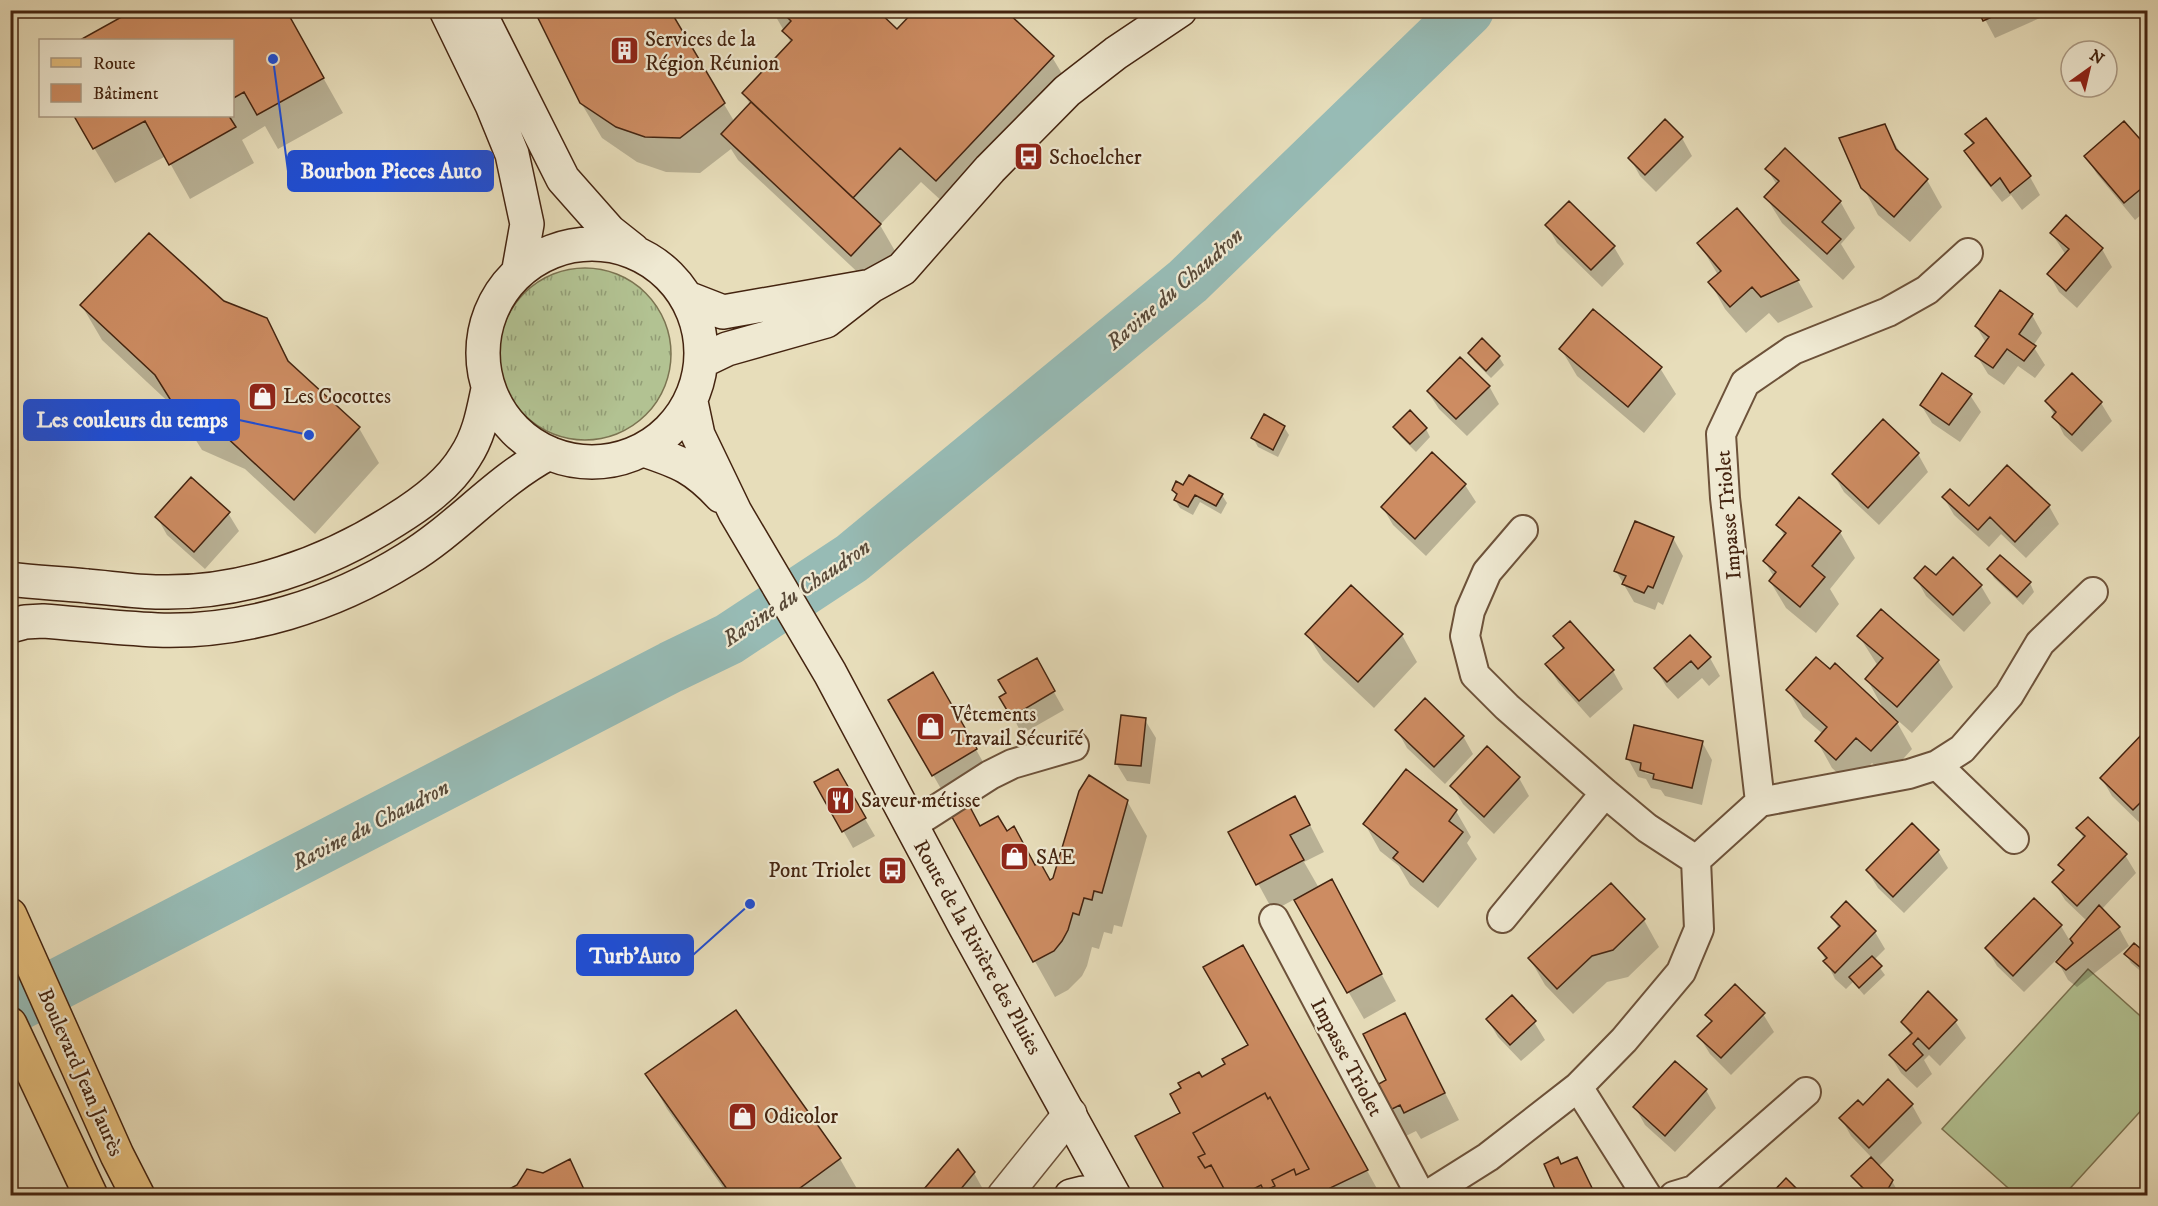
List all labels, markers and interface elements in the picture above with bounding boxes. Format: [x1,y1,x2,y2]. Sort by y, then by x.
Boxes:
place label: Services de la Région Réunion [645,27,779,77]
building icon: Services de la Région Réunion [608,35,640,67]
legend [39,39,234,117]
north arrow [2059,39,2119,99]
text: N [2086,45,2108,69]
text: Route [93,53,136,75]
text: Bâtiment [93,83,159,105]
bus stop icon: Schoelcher [1012,141,1044,173]
place label: Schoelcher [1049,145,1142,171]
callout: Bourbon Pieces Auto [288,151,493,191]
text: Bourbon Pieces Auto [300,158,482,185]
water label: Ravine du Chaudron [1100,222,1249,357]
shop icon: Les Cocottes [246,380,278,412]
place label: Les Cocottes [283,384,391,410]
callout: Les couleurs du temps [24,400,239,440]
text: Les couleurs du temps [36,407,229,434]
street label: Impasse Triolet [1710,449,1748,581]
water label: Ravine du Chaudron [717,534,876,653]
place label: Vêtements Travail Sécurité [950,702,1084,752]
shop icon: Vêtements Travail Sécurité [914,710,946,742]
water label: Ravine du Chaudron [287,774,454,877]
restaurant icon: Saveur métisse [824,784,856,816]
place label: Saveur métisse [861,788,981,814]
street label: Route de la Rivière des Pluies [907,836,1047,1059]
shop icon: SAE [999,841,1031,873]
place label: SAE [1036,845,1075,871]
bus stop icon: Pont Triolet [876,854,908,886]
place label: Pont Triolet [768,858,871,884]
callout: Turb'Auto [577,935,693,975]
text: Turb'Auto [588,943,681,970]
street label: Boulevard Jean Jaurès [31,984,129,1160]
street label: Impasse Triolet [1304,994,1388,1121]
shop icon: Odicolor [727,1100,759,1132]
place label: Odicolor [764,1104,838,1130]

